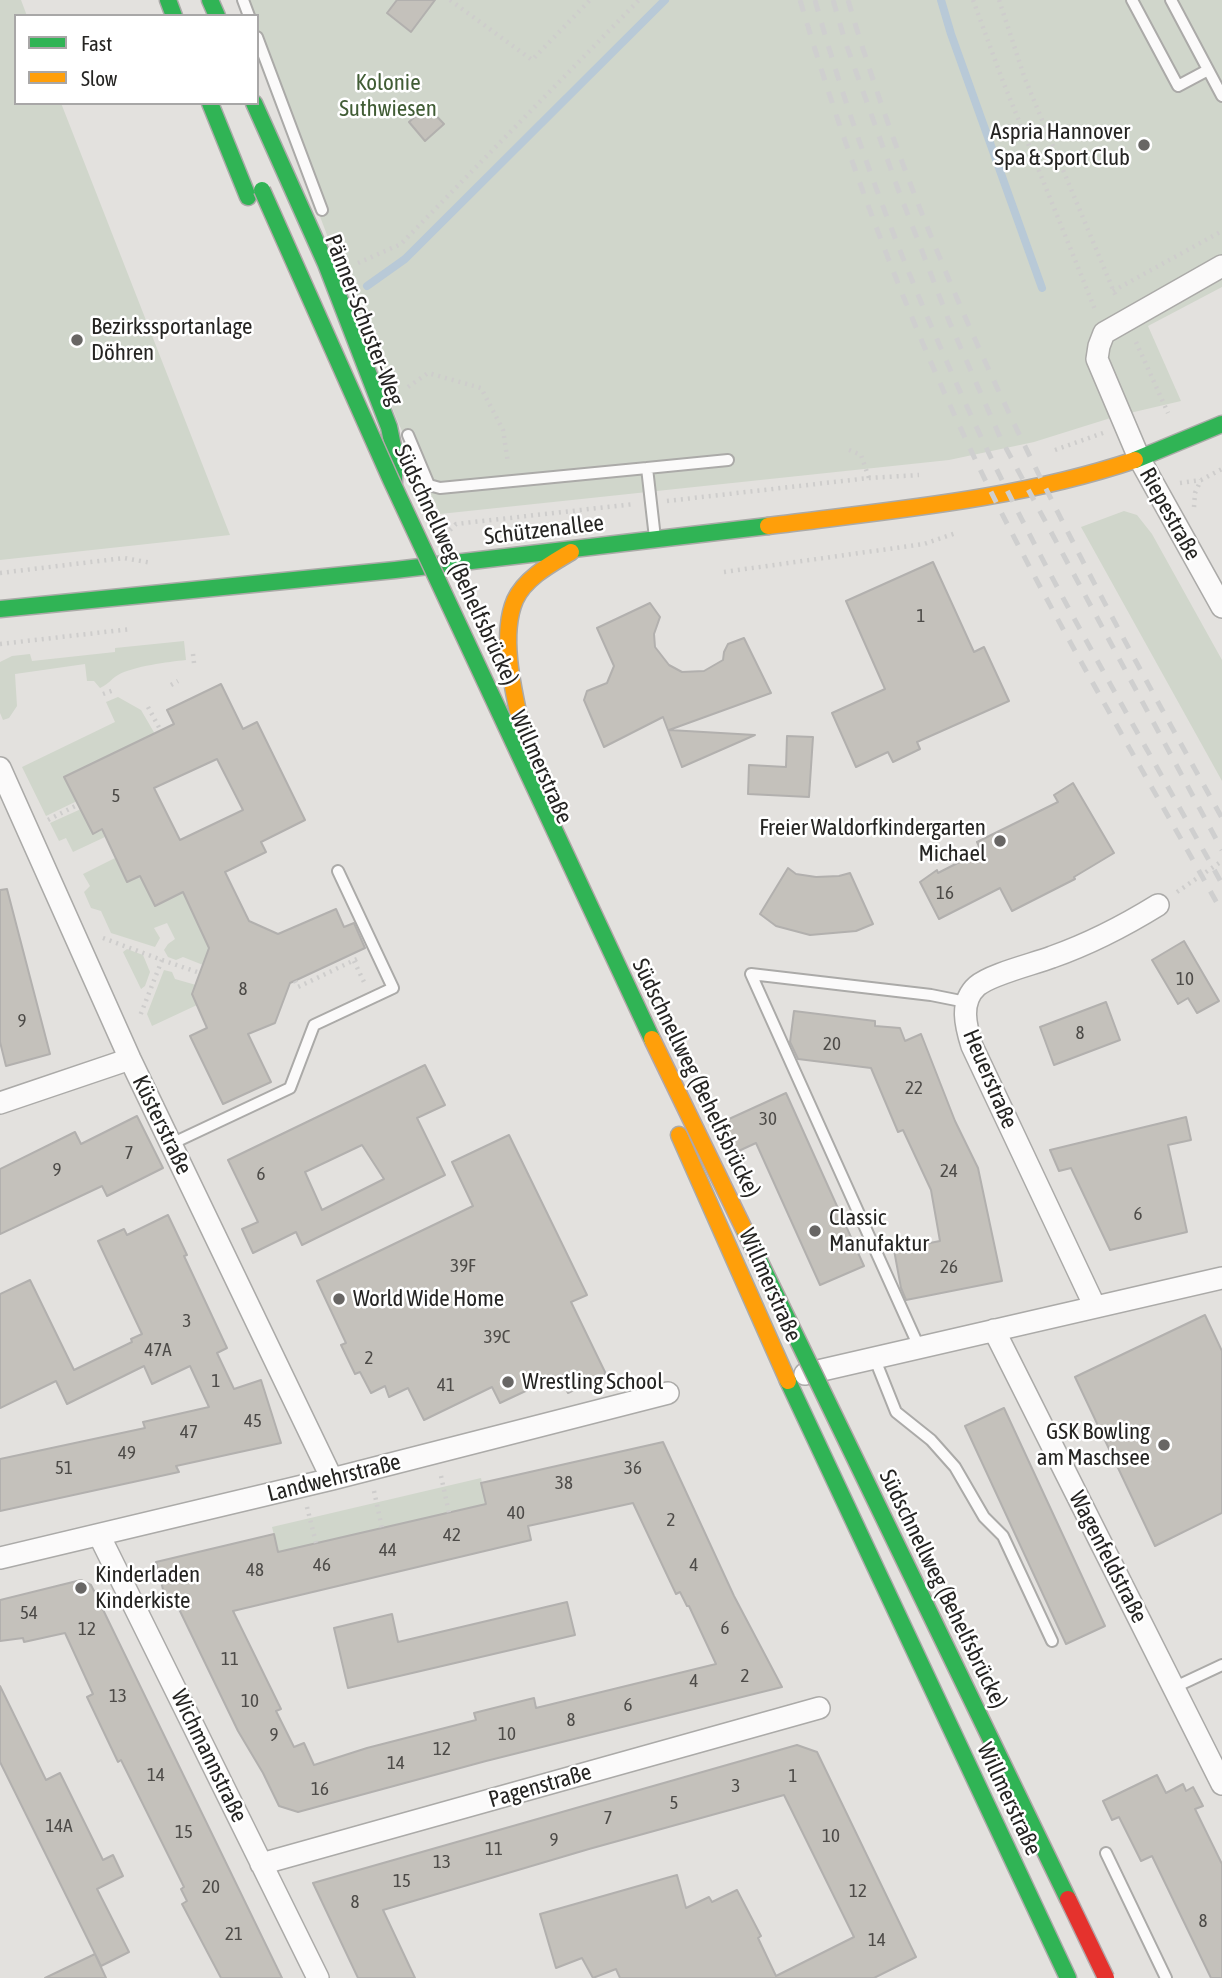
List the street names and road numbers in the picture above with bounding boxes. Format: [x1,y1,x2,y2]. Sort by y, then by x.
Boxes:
street label: Pänner-Schuster-Weg [319,231,409,409]
street label: Südschnellweg (Behelfsbrücke) [388,440,524,690]
street label: Riepestraße [1133,463,1207,565]
street label: Schützenallee [483,509,605,551]
street label: Willmerstraße [504,706,578,828]
street label: Südschnellweg (Behelfsbrücke) [626,954,766,1202]
street label: Heuerstraße [957,1025,1023,1133]
street label: Küsterstraße [126,1071,198,1179]
street label: Willmerstraße [733,1224,807,1346]
street label: Landwehrstraße [264,1448,404,1508]
street label: Südschnellweg (Behelfsbrücke) [873,1465,1013,1713]
street label: Wagenfeldstraße [1063,1486,1153,1628]
street label: Wichmannstraße [165,1685,253,1827]
street label: Willmerstraße [971,1738,1047,1860]
street label: Pagenstraße [485,1758,595,1814]

